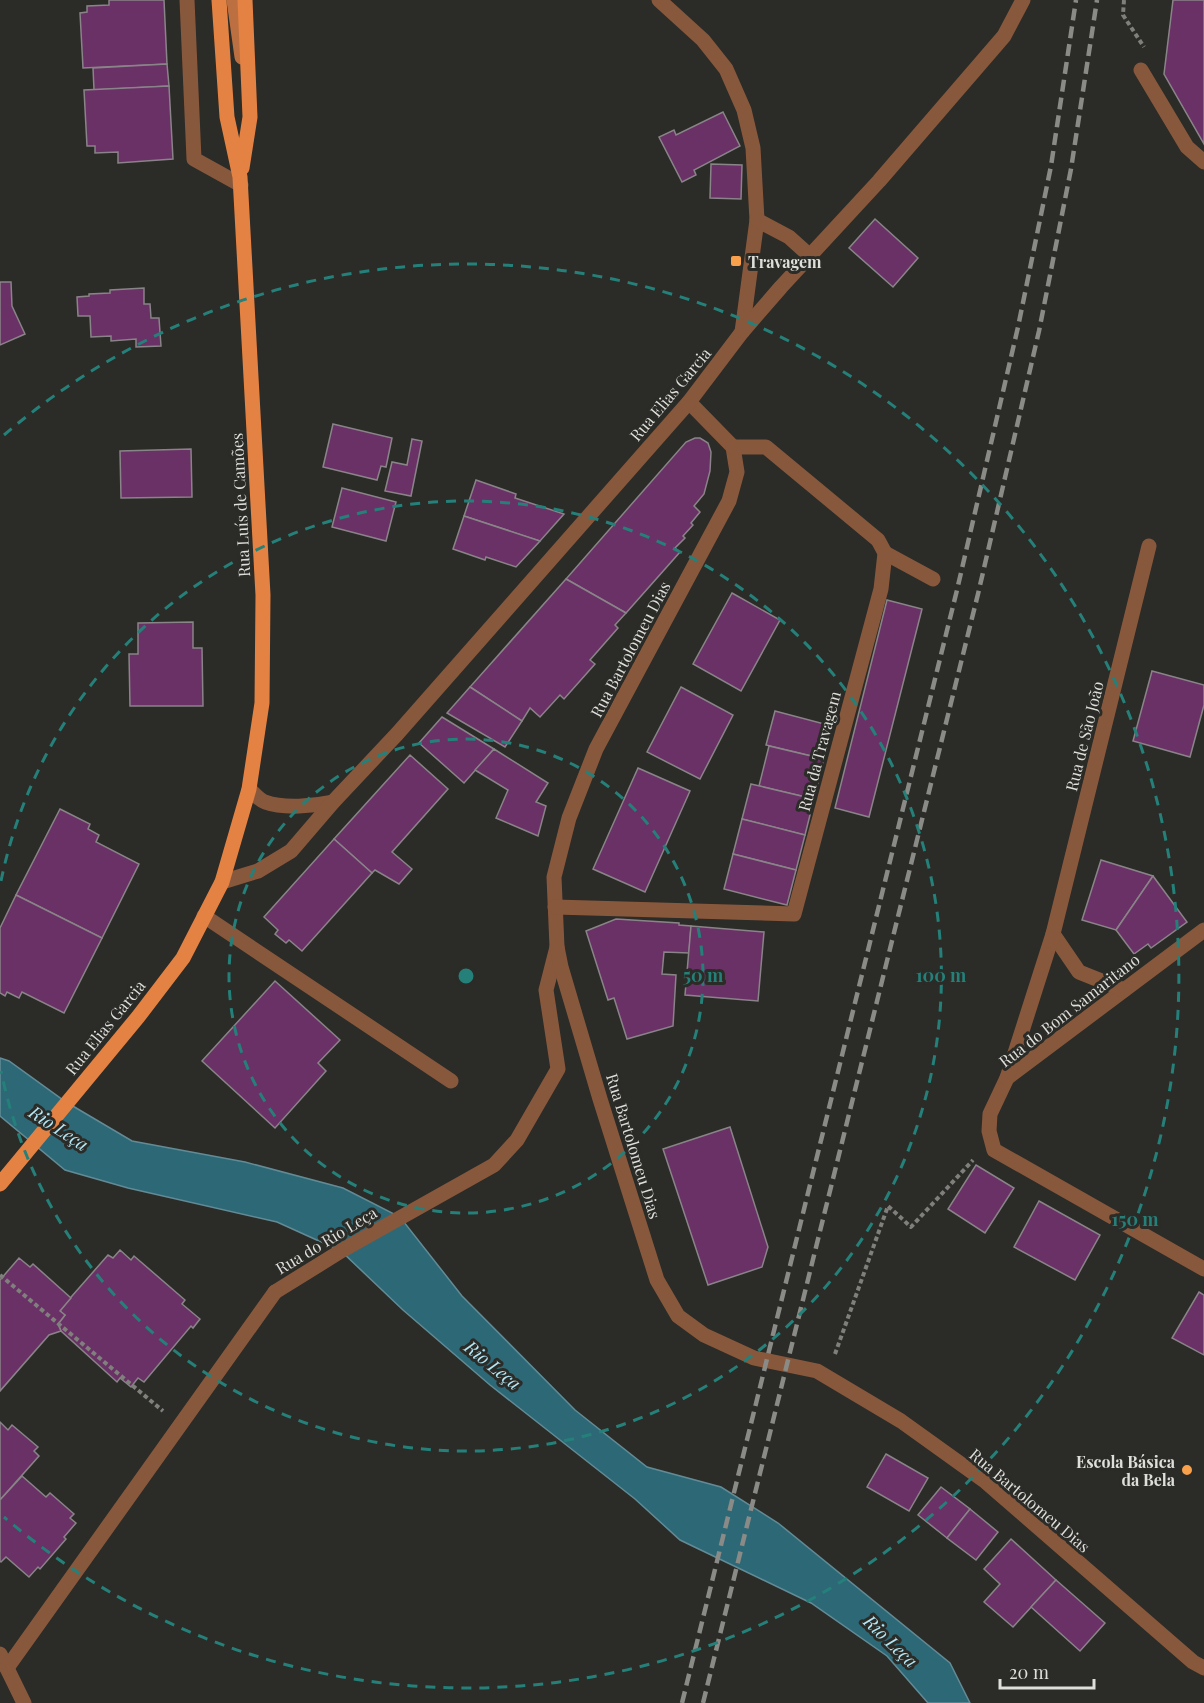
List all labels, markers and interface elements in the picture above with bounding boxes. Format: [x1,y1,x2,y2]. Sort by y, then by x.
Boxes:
place label: Travagem [748,251,822,272]
marker: Travagem [729,254,743,268]
street label: Rua Elias Garcia [625,343,715,445]
street label: Rua Luís de Camões [226,432,254,578]
street label: Rua Bartolomeu Dias [585,577,675,721]
street label: Rua de São João [1060,679,1108,793]
street label: Rua da Travagem [793,689,845,813]
street label: Rua do Bom Samaritano [994,948,1144,1072]
text: 50 m [683,963,724,987]
text: 100 m [916,963,967,987]
centre of rings [456,966,476,986]
street label: Rua Elias Garcia [60,975,150,1079]
street label: Rua Bartolomeu Dias [602,1071,666,1221]
water label: Rio Leça [24,1099,93,1156]
street label: Rua do Rio Leça [272,1201,381,1278]
text: 150 m [1111,1207,1159,1231]
water label: Rio Leça [459,1334,526,1395]
street label: Rua Bartolomeu Dias [965,1443,1095,1557]
place label: Escola Básica da Bela [1076,1451,1176,1490]
marker: Escola Básica da Bela [1180,1463,1194,1477]
water label: Rio Leça [858,1609,923,1673]
scale bar [1000,1652,1094,1690]
text: 20 m [1009,1660,1049,1684]

